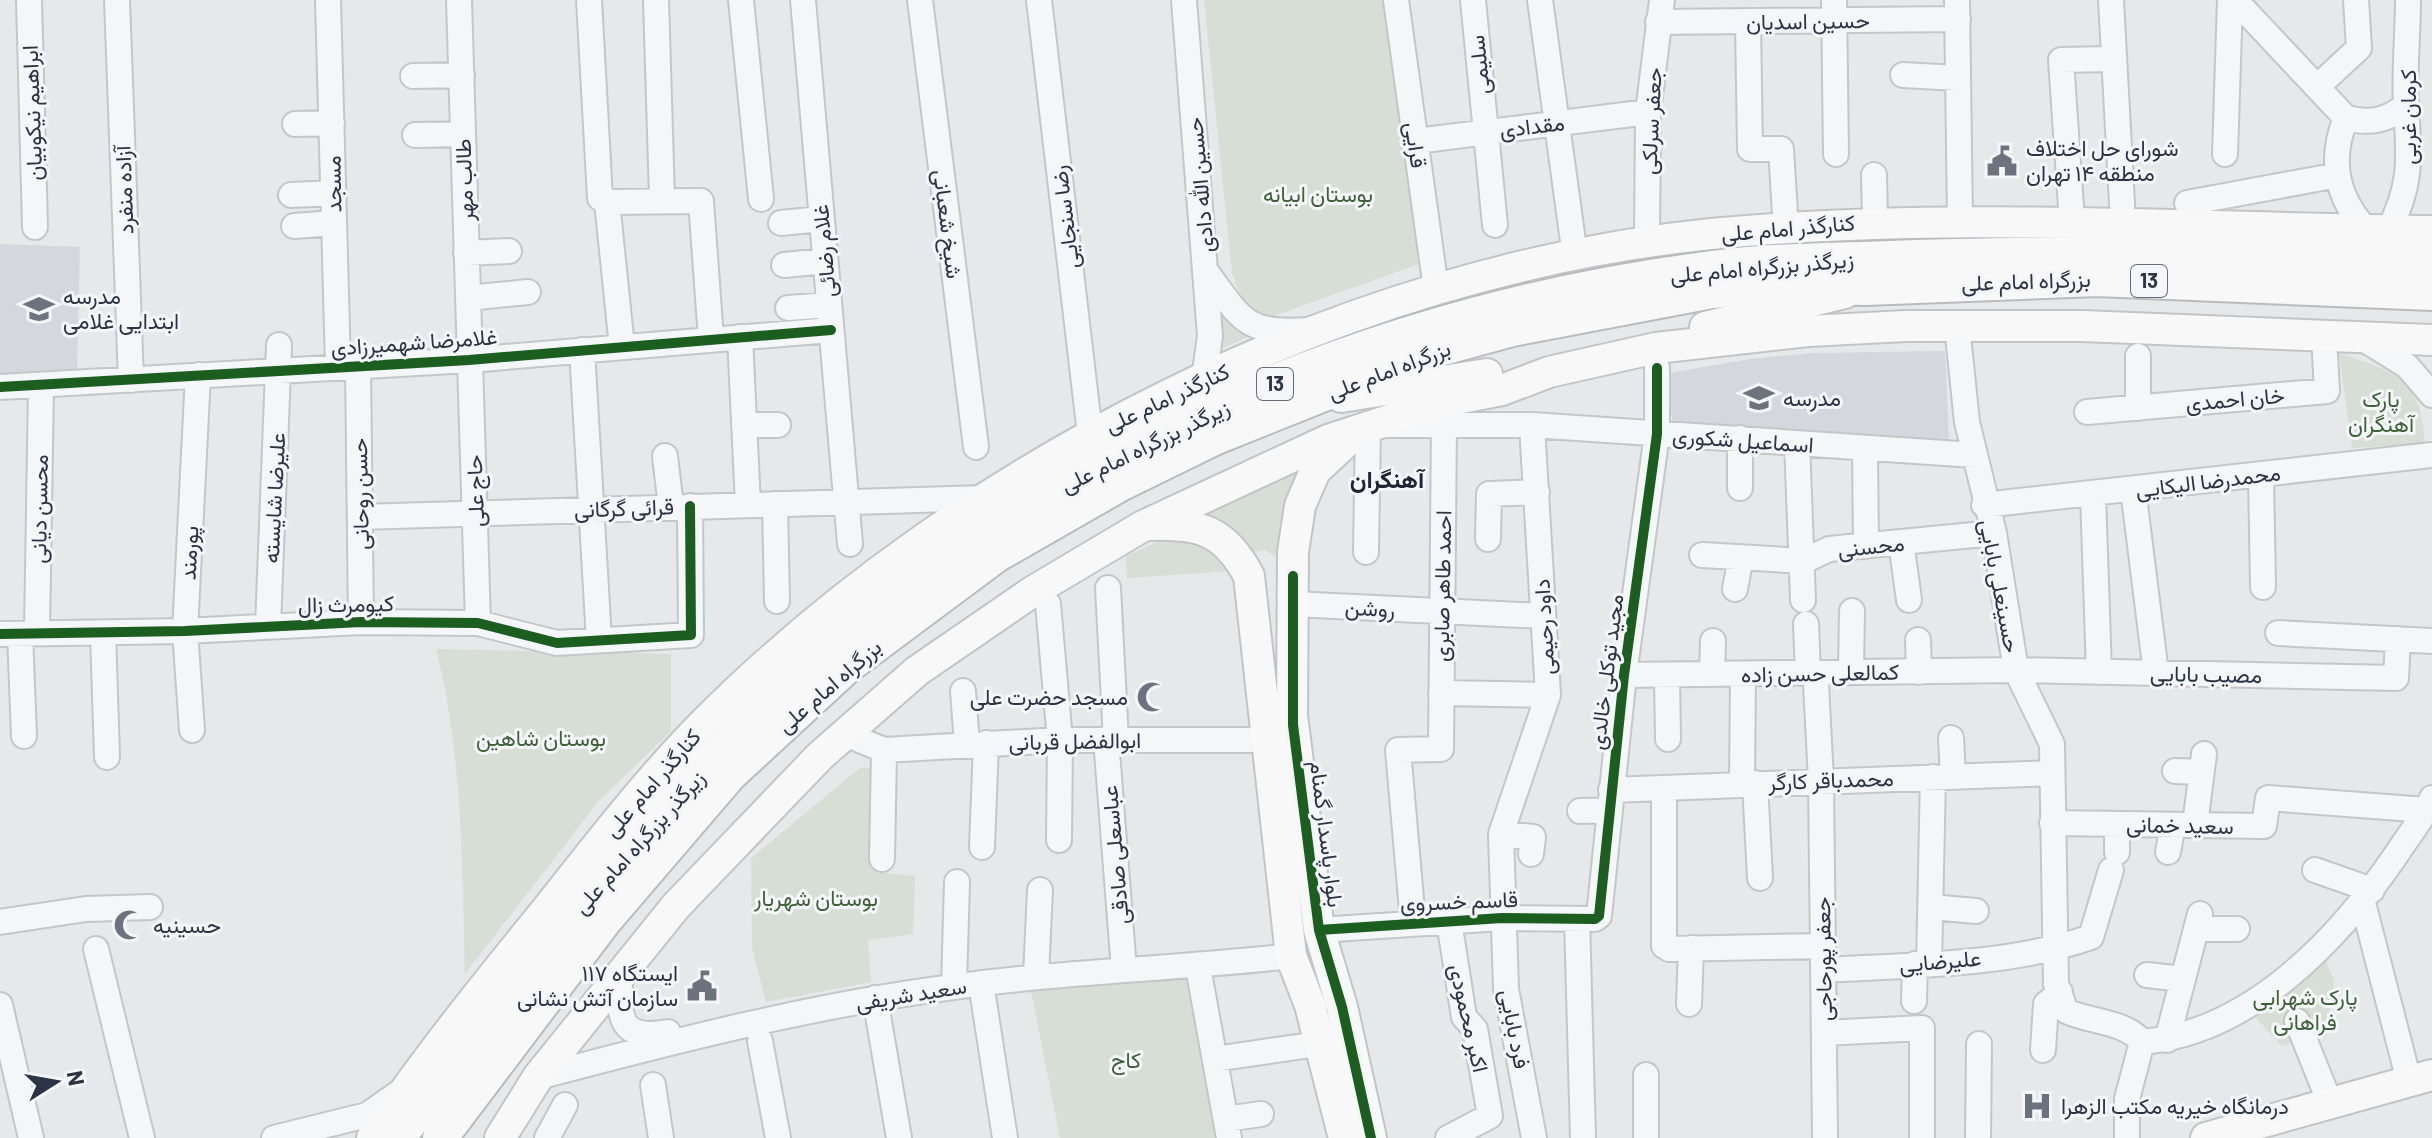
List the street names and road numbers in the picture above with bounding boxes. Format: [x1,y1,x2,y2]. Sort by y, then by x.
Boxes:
street label: حسین اسدیان [1746,6,1870,36]
street label: سلیمی [1462,34,1496,96]
street label: ابراهیم نیکوبیان [16,45,49,181]
street label: جعفر سرلکی [1634,67,1668,175]
street label: کرمان غربی [2394,69,2422,165]
street label: مقدادی [1498,108,1566,144]
street label: حسین الله دادی [1180,116,1220,254]
street label: قرایی [1399,120,1433,170]
street label: طالب مهر [449,138,479,223]
street label: آزاده منفرد [108,143,140,235]
street label: مسجد [319,155,346,213]
street label: رضا سنجایی [1045,164,1085,270]
street label: شیخ شعبانی [926,168,969,280]
street label: غلام رضائی [806,203,843,299]
street label: کنارگذر امام علی [1720,208,1857,249]
street label: زیرگذر بزرگراه امام علی [1669,245,1855,290]
street label: بزرگراه امام علی [1961,265,2091,298]
road number: 13 [2131,265,2167,297]
street label: غلامرضا شهمیرزادی [330,322,498,362]
street label: بزرگراه امام علی [1324,334,1455,407]
street label: کنارگذر امام علی [1100,357,1235,440]
road number: 13 [1257,368,1293,400]
street label: خان احمدی [2184,381,2286,417]
street label: زیرگذر بزرگراه امام علی [1056,393,1234,500]
street label: اسماعیل شکوری [1671,421,1815,459]
street label: علیرضا شایسته [257,432,291,564]
street label: حسن روحانی [345,438,375,550]
street label: محسن دیانی [24,454,54,564]
street label: حاج علی [460,454,491,528]
street label: محمدرضا الیکایی [2134,458,2282,504]
street label: قرائی گرگانی [574,492,674,524]
street label: احمد طاهر صابری [1427,510,1457,662]
street label: حسینعلی بابایی [1973,517,2027,655]
street label: پورمند [174,525,205,581]
street label: محسنی [1836,529,1906,563]
street label: داود رحیمی [1528,578,1560,676]
street label: کیومرث زال [298,589,395,619]
street label: مجید توکلی خالدی [1583,592,1629,752]
street label: روشن [1344,593,1396,623]
street label: بزرگراه امام علی [771,633,888,740]
street label: کمالعلی حسن زاده [1741,658,1900,688]
street label: مصیب بابایی [2150,659,2262,689]
street label: کنارگذر امام علی [597,723,708,844]
street label: ابوالفضل قربانی [1008,726,1142,756]
street label: بلوار پاسدار گمنام [1303,759,1350,909]
street label: زیرگذر بزرگراه امام علی [567,764,712,921]
street label: محمدباقر کارگر [1767,764,1894,796]
street label: عباسعلی صادقی [1095,784,1135,926]
street label: سعید خمانی [2126,810,2234,840]
street label: قاسم خسروی [1399,885,1519,918]
street label: جعفر پورحاجی [1808,897,1839,1021]
street label: علیرضایی [1898,943,1982,979]
street label: اکبر محمودی [1443,961,1495,1075]
street label: سعید شریفی [854,971,968,1017]
street label: فرد بابایی [1494,987,1536,1071]

